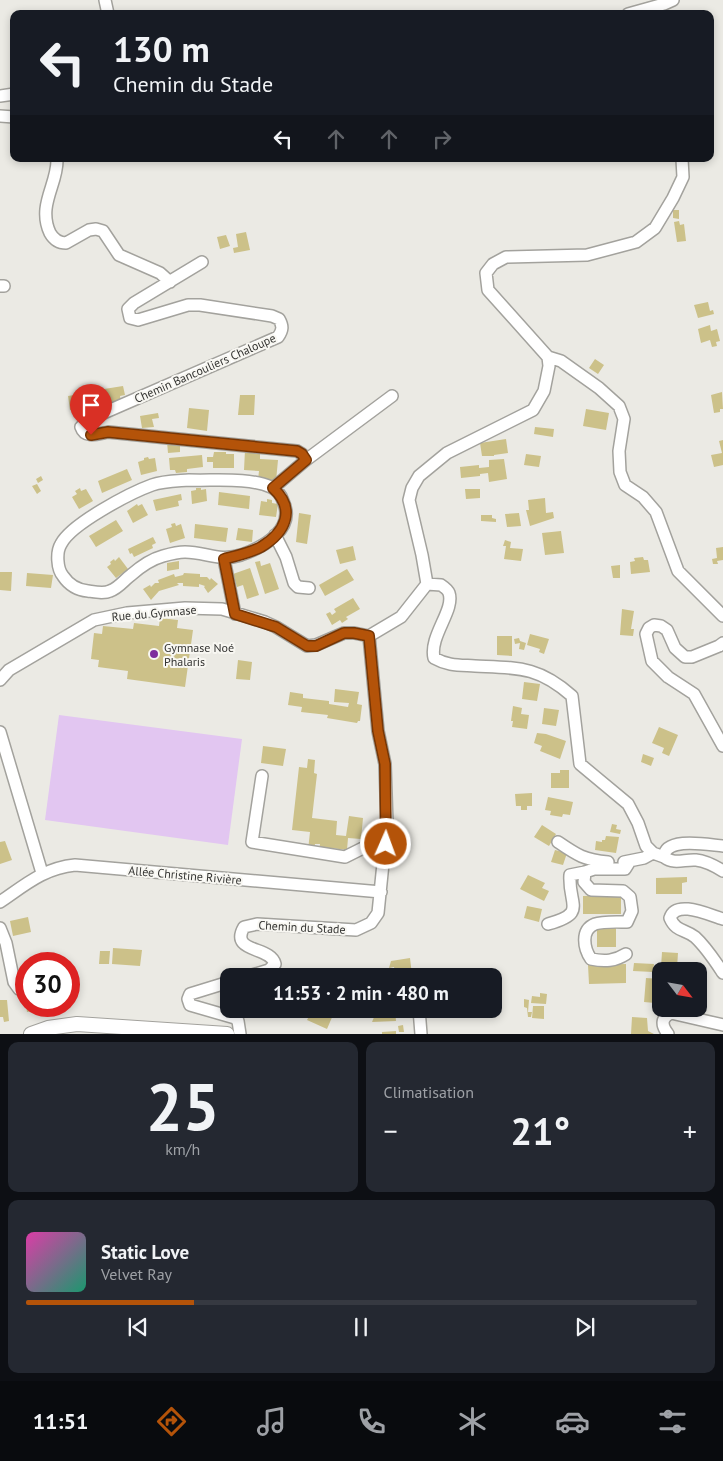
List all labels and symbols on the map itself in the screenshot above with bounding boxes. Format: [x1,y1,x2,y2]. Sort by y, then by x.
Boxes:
street label: Chemin Bancouliers Chaloupe [132,330,278,406]
pin [70,384,112,435]
street label: Rue du Gymnase [111,602,197,624]
place label: Gymnase Noé Phalaris [164,640,234,669]
marker: Gymnase Noé Phalaris [148,648,160,660]
position arrow [359,817,411,869]
street label: Allée Christine Rivière [128,863,242,887]
street label: Chemin du Stade [258,917,346,937]
speed limit sign: 30 [15,952,80,1017]
north arrow [652,962,708,1018]

